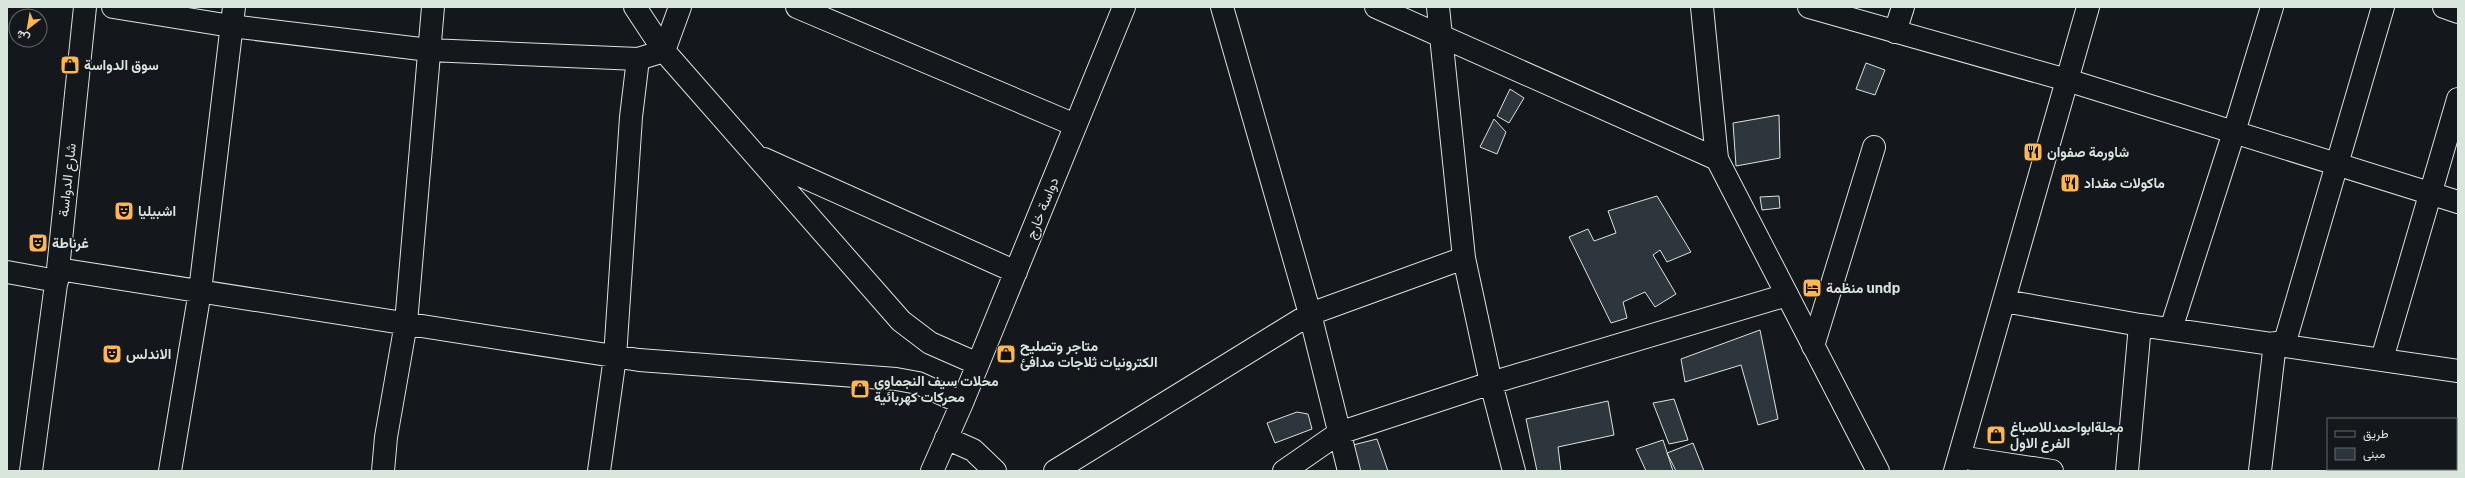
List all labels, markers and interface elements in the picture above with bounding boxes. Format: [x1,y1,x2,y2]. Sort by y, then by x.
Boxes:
north arrow [8,8,48,48]
text: ش [14,27,32,45]
shop icon: سوق الدواسة [59,54,81,76]
place label: سوق الدواسة [84,57,159,74]
restaurant icon: شاورمة صفوان [2022,141,2044,163]
street label: شارع الدواسة [55,142,82,218]
place label: شاورمة صفوان [2047,144,2129,161]
restaurant icon: ماكولات مقداد [2059,172,2081,194]
street label: دواسة خارج [1022,175,1064,242]
place label: ماكولات مقداد [2084,175,2165,192]
theatre icon: اشبيليا [113,200,135,222]
place label: اشبيليا [138,203,176,220]
theatre icon: غرناطة [27,232,49,254]
place label: غرناطة [52,235,89,252]
hotel icon: منظمة undp [1801,277,1823,299]
place label: منظمة undp [1826,280,1900,296]
place label: متاجر وتصليح الكترونيات ثلاجات مدافئ [1020,338,1158,371]
theatre icon: الاندلس [101,343,123,365]
shop icon: متاجر وتصليح الكترونيات ثلاجات مدافئ [995,343,1017,365]
place label: الاندلس [126,346,171,363]
place label: محلات سيف النجماوي محركات كهربائية [874,373,999,406]
shop icon: محلات سيف النجماوي محركات كهربائية [849,378,871,400]
legend [2327,418,2457,470]
place label: مجلةابواحمدللاصباغ الفرع الاول [2010,419,2124,453]
shop icon: مجلةابواحمدللاصباغ الفرع الاول [1985,424,2007,446]
text: طريق [2363,427,2389,442]
text: مبنى [2363,447,2385,462]

